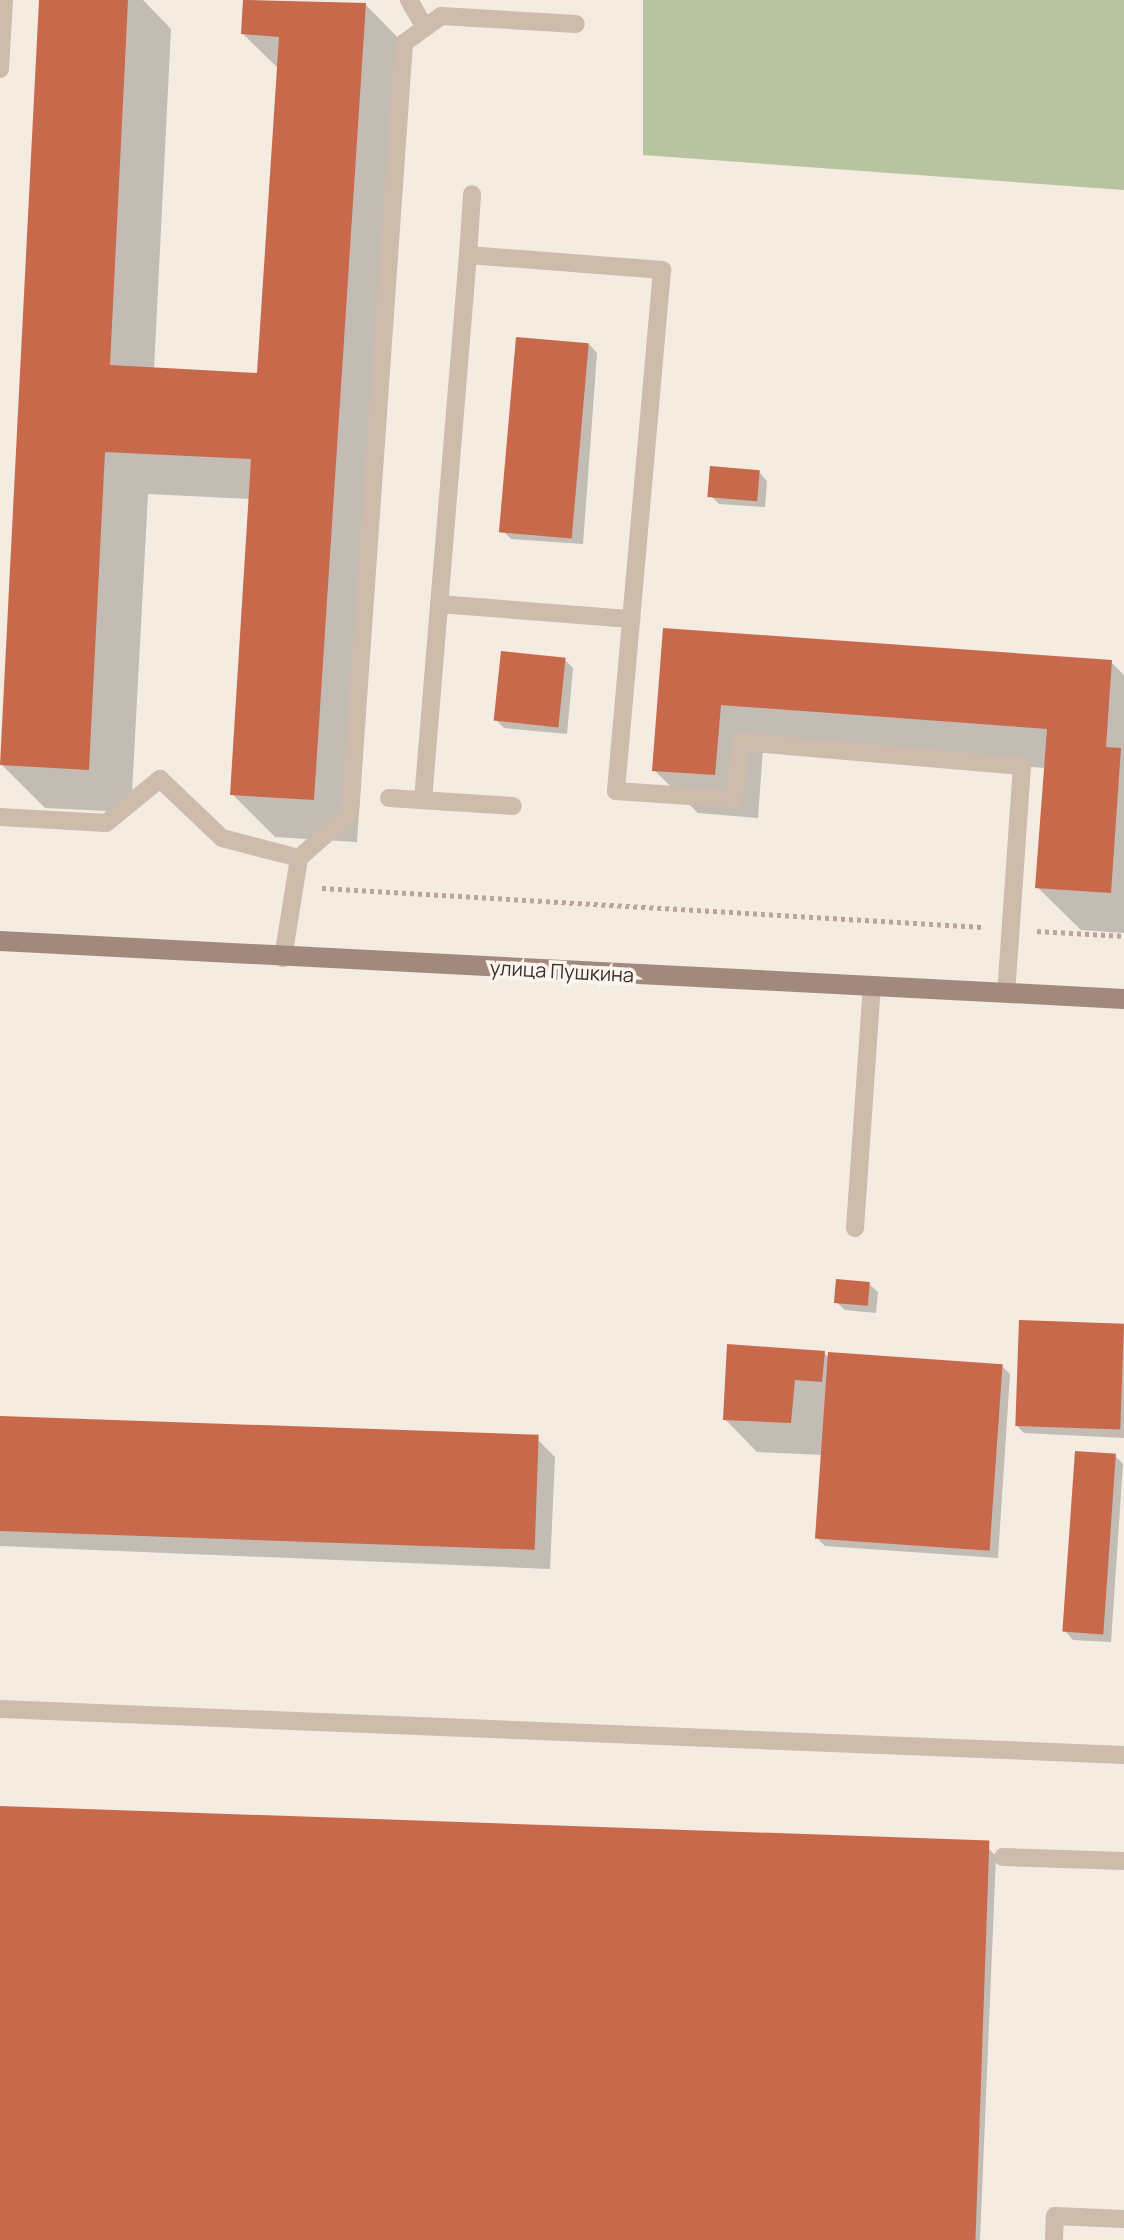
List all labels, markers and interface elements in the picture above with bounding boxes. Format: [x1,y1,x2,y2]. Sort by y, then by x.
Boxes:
street label: улица Пушкина [489,955,635,987]

